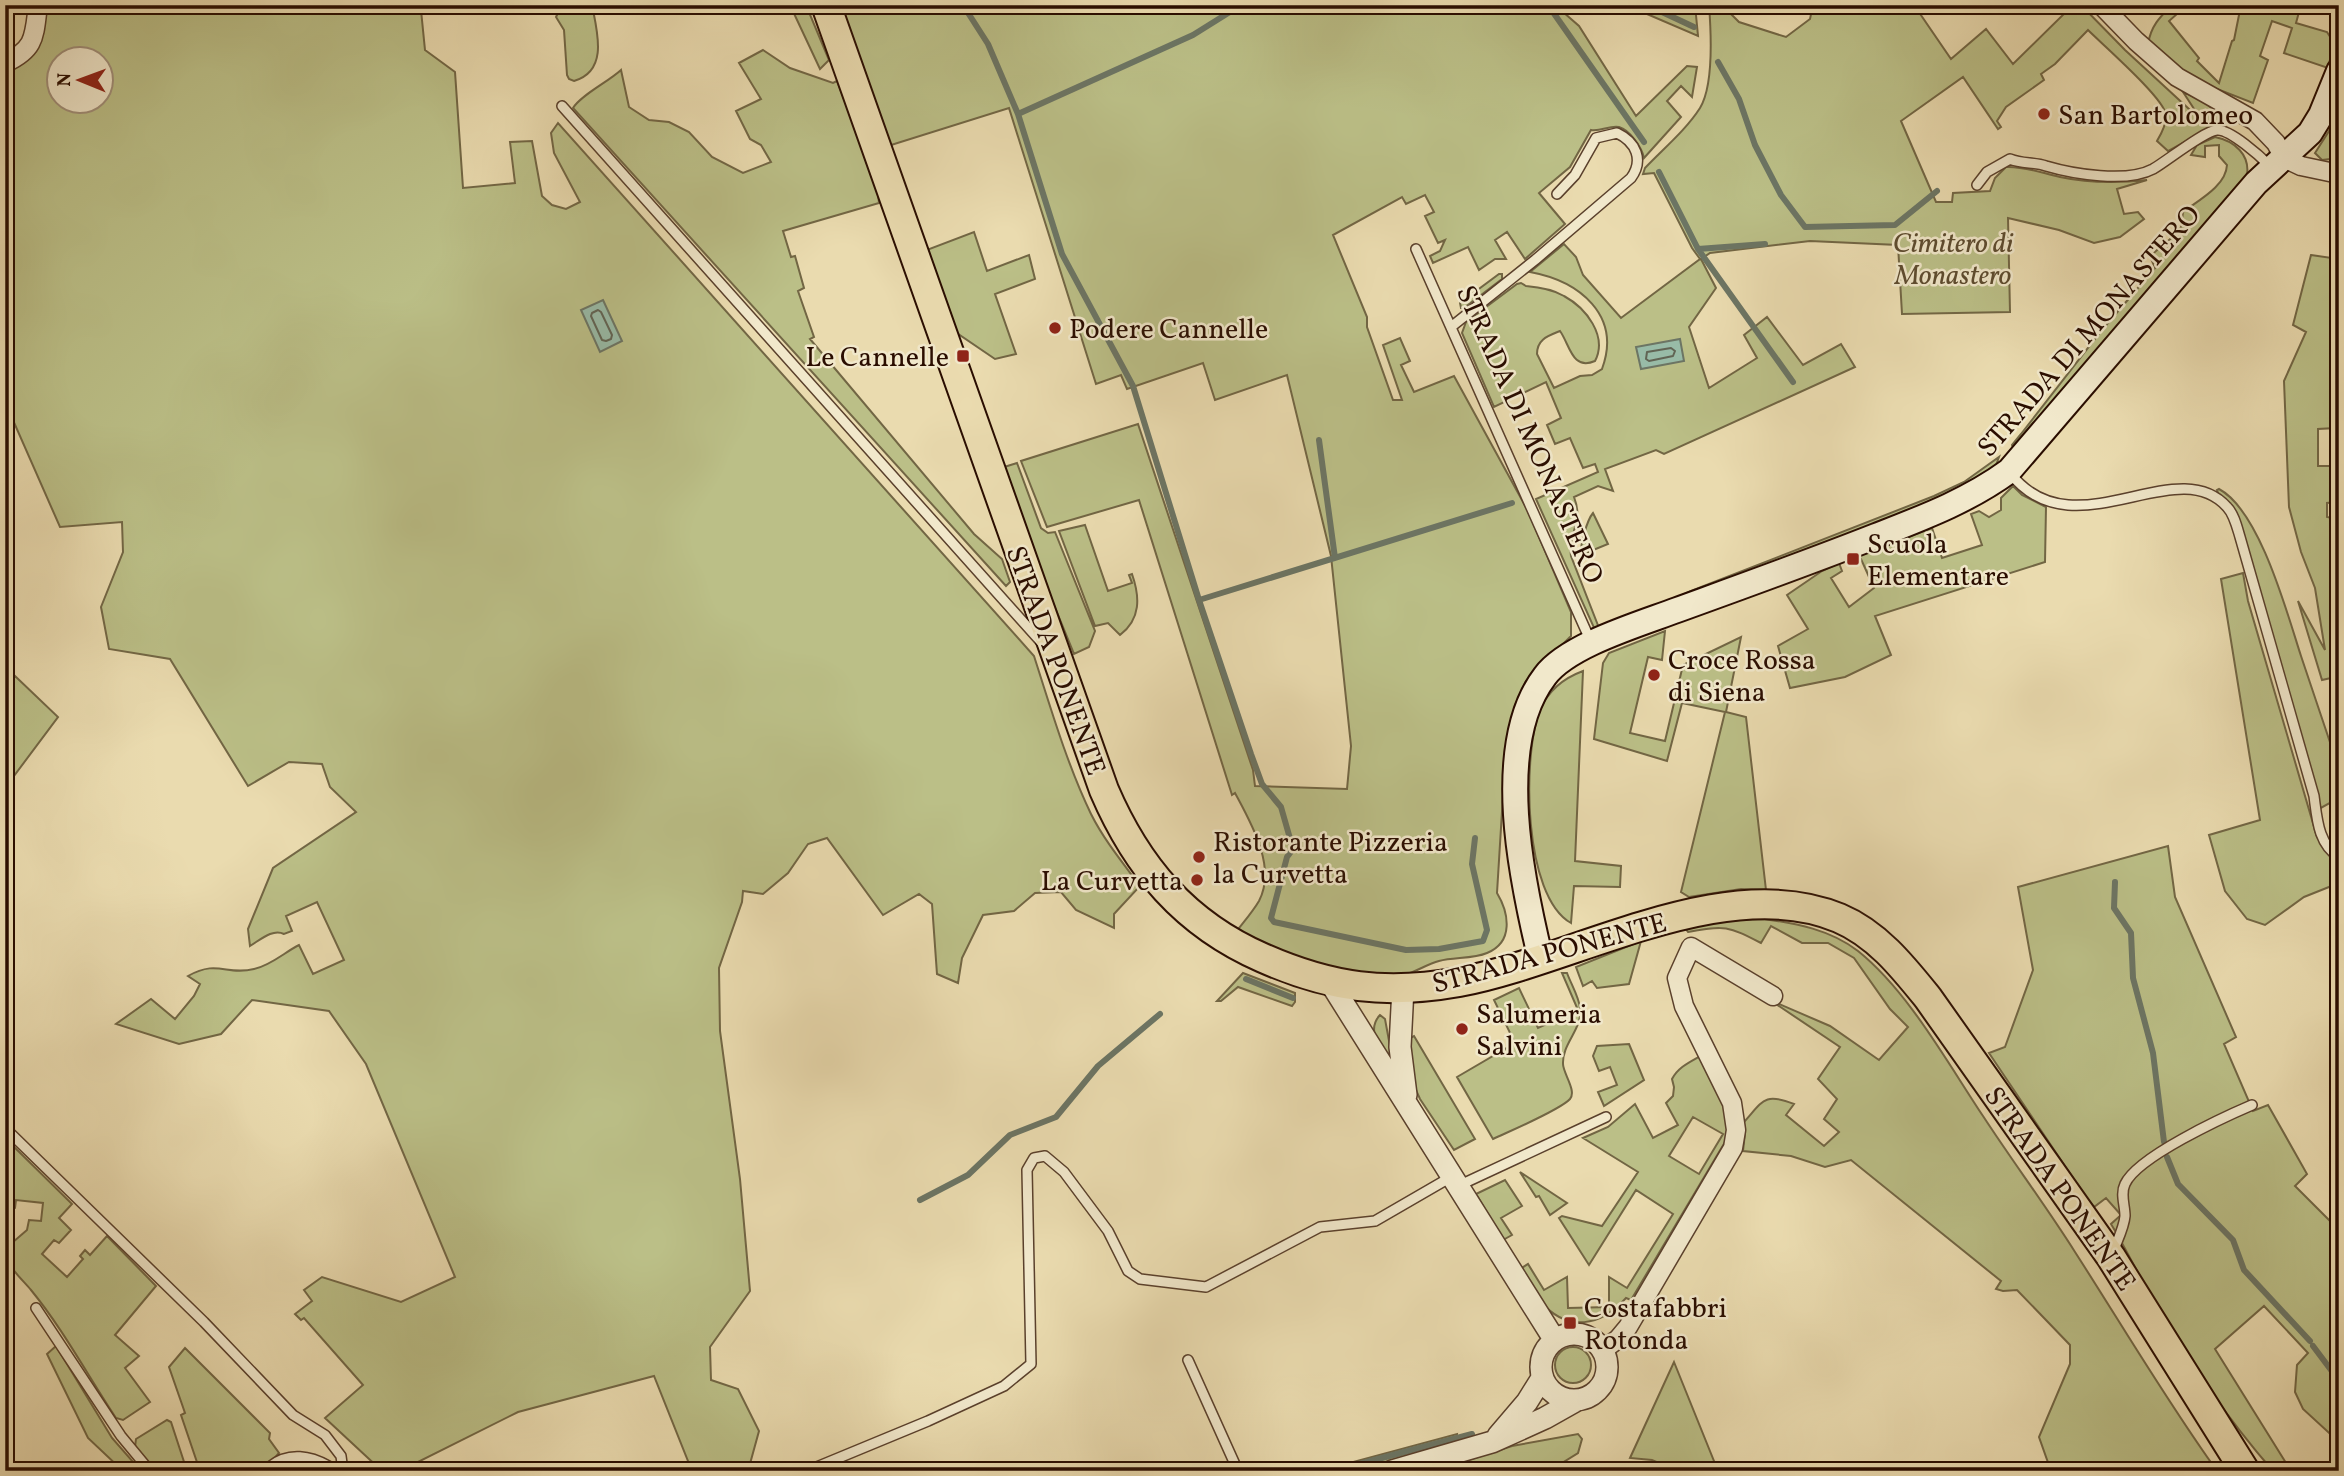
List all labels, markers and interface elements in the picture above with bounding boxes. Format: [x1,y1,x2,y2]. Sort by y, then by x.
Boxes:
north arrow [46,46,116,116]
text: N [52,72,78,87]
place label: San Bartolomeo [2058,97,2253,136]
marker: San Bartolomeo [2036,106,2052,122]
street label: STRADA DI MONASTERO [1969,197,2211,466]
park label: Cimitero di Monastero [1893,225,2014,296]
street label: STRADA DI MONASTERO [1445,280,1612,590]
place label: Podere Cannelle [1069,311,1268,350]
marker: Podere Cannelle [1047,320,1063,336]
place label: Le Cannelle [805,339,949,378]
marker: Le Cannelle [955,348,971,364]
place label: Scuola Elementare [1867,526,2009,597]
street label: STRADA PONENTE [995,541,1114,781]
marker: Scuola Elementare [1845,551,1861,567]
place label: Croce Rossa di Siena [1668,642,1816,713]
marker: Croce Rossa di Siena [1646,667,1662,683]
place label: Ristorante Pizzeria la Curvetta [1213,824,1448,895]
marker: Ristorante Pizzeria la Curvetta [1191,849,1207,865]
place label: La Curvetta [1041,863,1183,902]
marker: La Curvetta [1189,872,1205,888]
street label: STRADA PONENTE [1428,904,1671,1005]
place label: Salumeria Salvini [1476,996,1602,1067]
marker: Salumeria Salvini [1454,1021,1470,1037]
street label: STRADA PONENTE [1974,1079,2144,1300]
place label: Costafabbri Rotonda [1584,1290,1727,1361]
marker: Costafabbri Rotonda [1562,1315,1578,1331]

